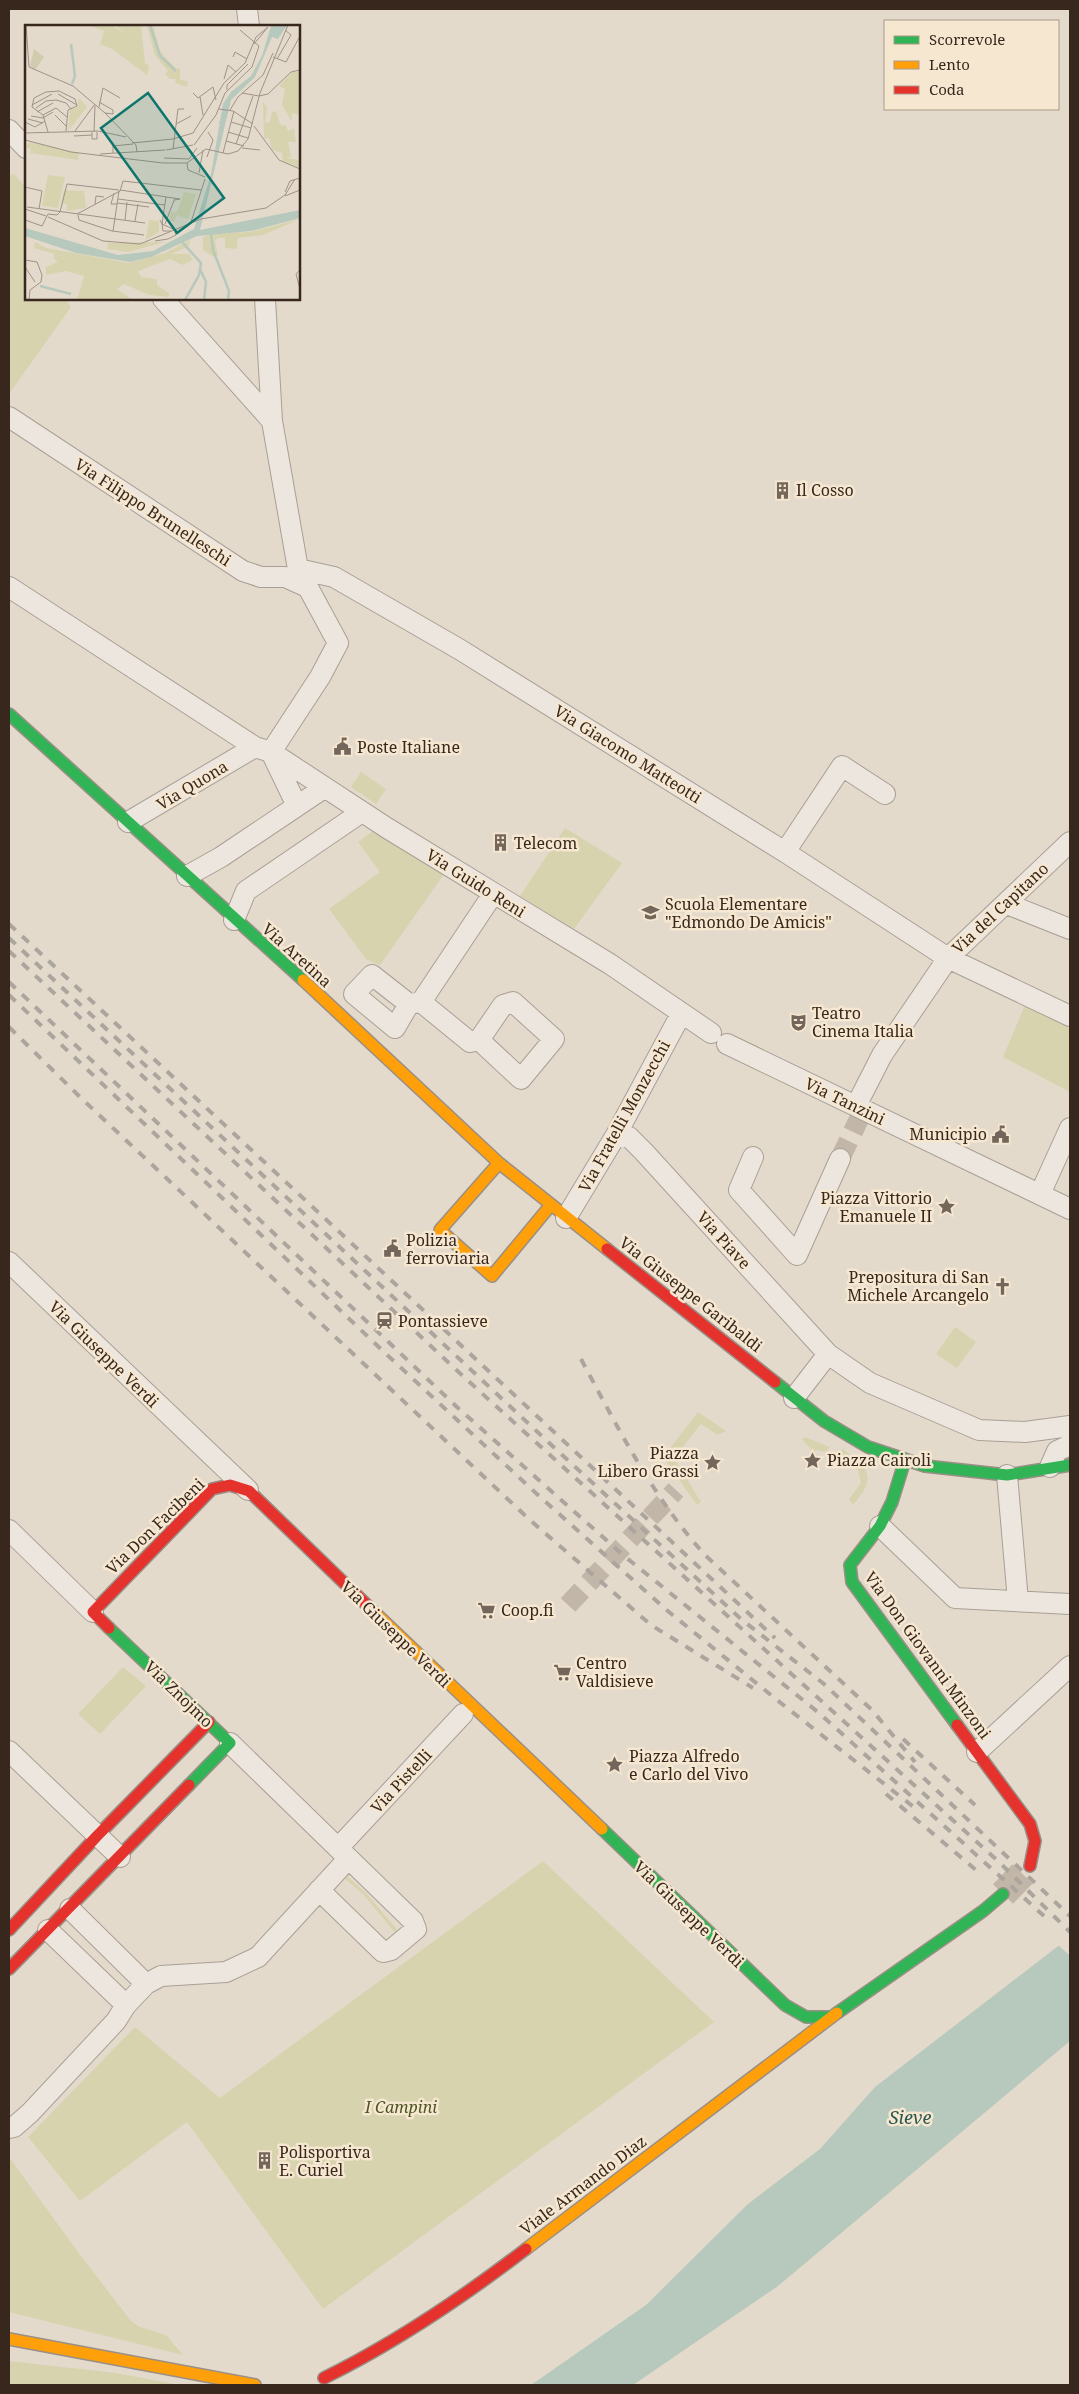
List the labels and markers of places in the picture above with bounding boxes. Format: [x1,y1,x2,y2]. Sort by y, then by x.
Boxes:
place label: Il Cosso [796,479,854,501]
building icon: Il Cosso [772,480,792,500]
place label: Poste Italiane [357,736,460,758]
public building icon: Poste Italiane [333,737,353,757]
place label: Telecom [514,832,577,854]
building icon: Telecom [490,833,510,853]
place label: Scuola Elementare "Edmondo De Amicis" [665,893,832,933]
school or university icon: Scuola Elementare "Edmondo De Amicis" [641,903,661,923]
place label: Teatro Cinema Italia [812,1002,914,1042]
theatre icon: Teatro Cinema Italia [788,1012,808,1032]
place label: Municipio [909,1123,987,1145]
public building icon: Municipio [991,1124,1011,1144]
place label: Piazza Vittorio Emanuele II [820,1187,932,1227]
place icon: Piazza Vittorio Emanuele II [936,1197,956,1217]
place label: Polizia ferroviaria [406,1229,490,1269]
public building icon: Polizia ferroviaria [382,1239,402,1259]
place label: Prepositura di San Michele Arcangelo [847,1266,989,1306]
church icon: Prepositura di San Michele Arcangelo [993,1276,1013,1296]
place label: Pontassieve [398,1310,488,1332]
station icon: Pontassieve [374,1311,394,1331]
place label: Piazza Libero Grassi [597,1442,699,1482]
place label: Piazza Cairoli [827,1449,931,1471]
place icon: Piazza Cairoli [803,1450,823,1470]
place icon: Piazza Libero Grassi [703,1452,723,1472]
place label: Coop.fi [501,1599,554,1621]
supermarket icon: Coop.fi [477,1600,497,1620]
place label: Centro Valdisieve [576,1652,653,1692]
supermarket icon: Centro Valdisieve [552,1662,572,1682]
place label: Piazza Alfredo e Carlo del Vivo [629,1745,748,1785]
place icon: Piazza Alfredo e Carlo del Vivo [605,1755,625,1775]
place label: Polisportiva E. Curiel [279,2141,371,2181]
building icon: Polisportiva E. Curiel [255,2151,275,2171]

